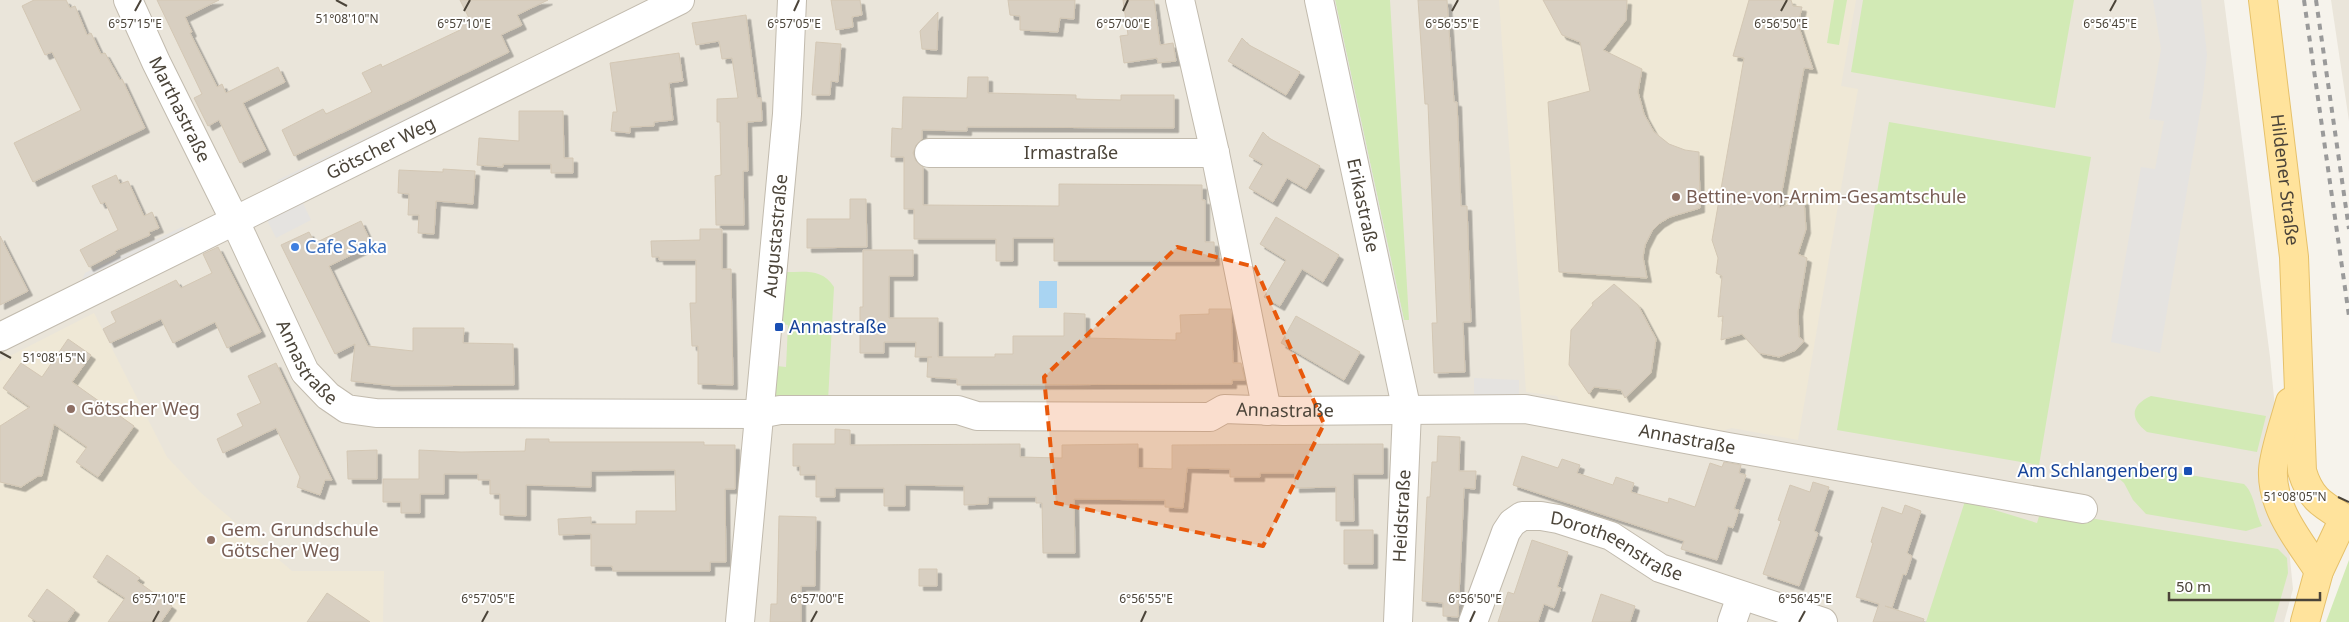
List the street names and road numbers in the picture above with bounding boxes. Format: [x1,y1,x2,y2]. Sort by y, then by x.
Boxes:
street label: Marthastraße [144,52,217,166]
street label: Götscher Weg [322,110,439,185]
street label: Hildener Straße [2266,112,2306,247]
street label: Irmastraße [1024,140,1118,164]
street label: Erikastraße [1342,156,1386,254]
street label: Augustastraße [757,173,792,298]
street label: Annastraße [272,316,342,410]
street label: Annastraße [1236,396,1334,422]
street label: Annastraße [1637,418,1737,459]
street label: Heidstraße [1387,469,1415,563]
street label: Dorotheenstraße [1549,505,1686,586]

